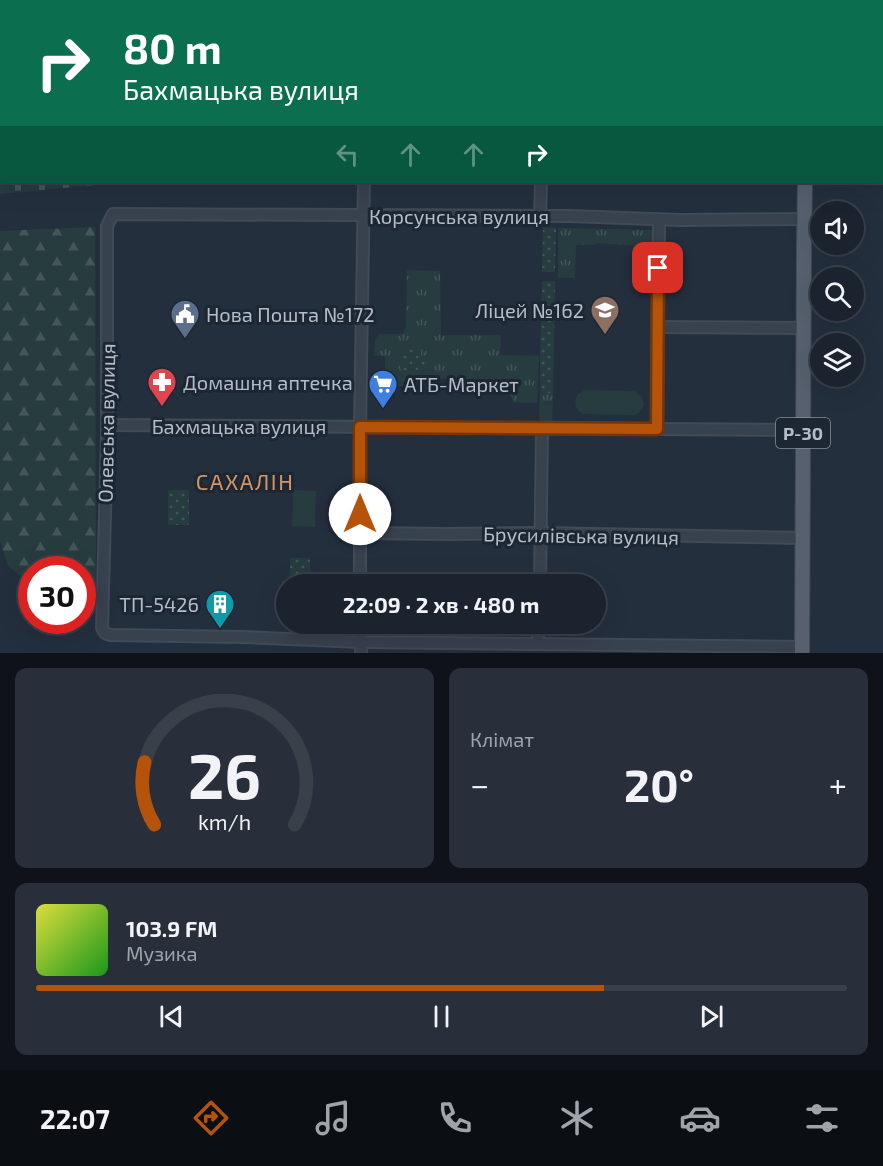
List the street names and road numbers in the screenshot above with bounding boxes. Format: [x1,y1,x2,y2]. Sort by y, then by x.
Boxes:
street label: Корсунська вулиця [369,204,549,229]
street label: Олевська вулиця [93,343,120,503]
street label: Бахмацька вулиця [152,414,326,439]
road number: Р-30 [776,418,830,448]
street label: Брусилівська вулиця [483,521,679,550]

